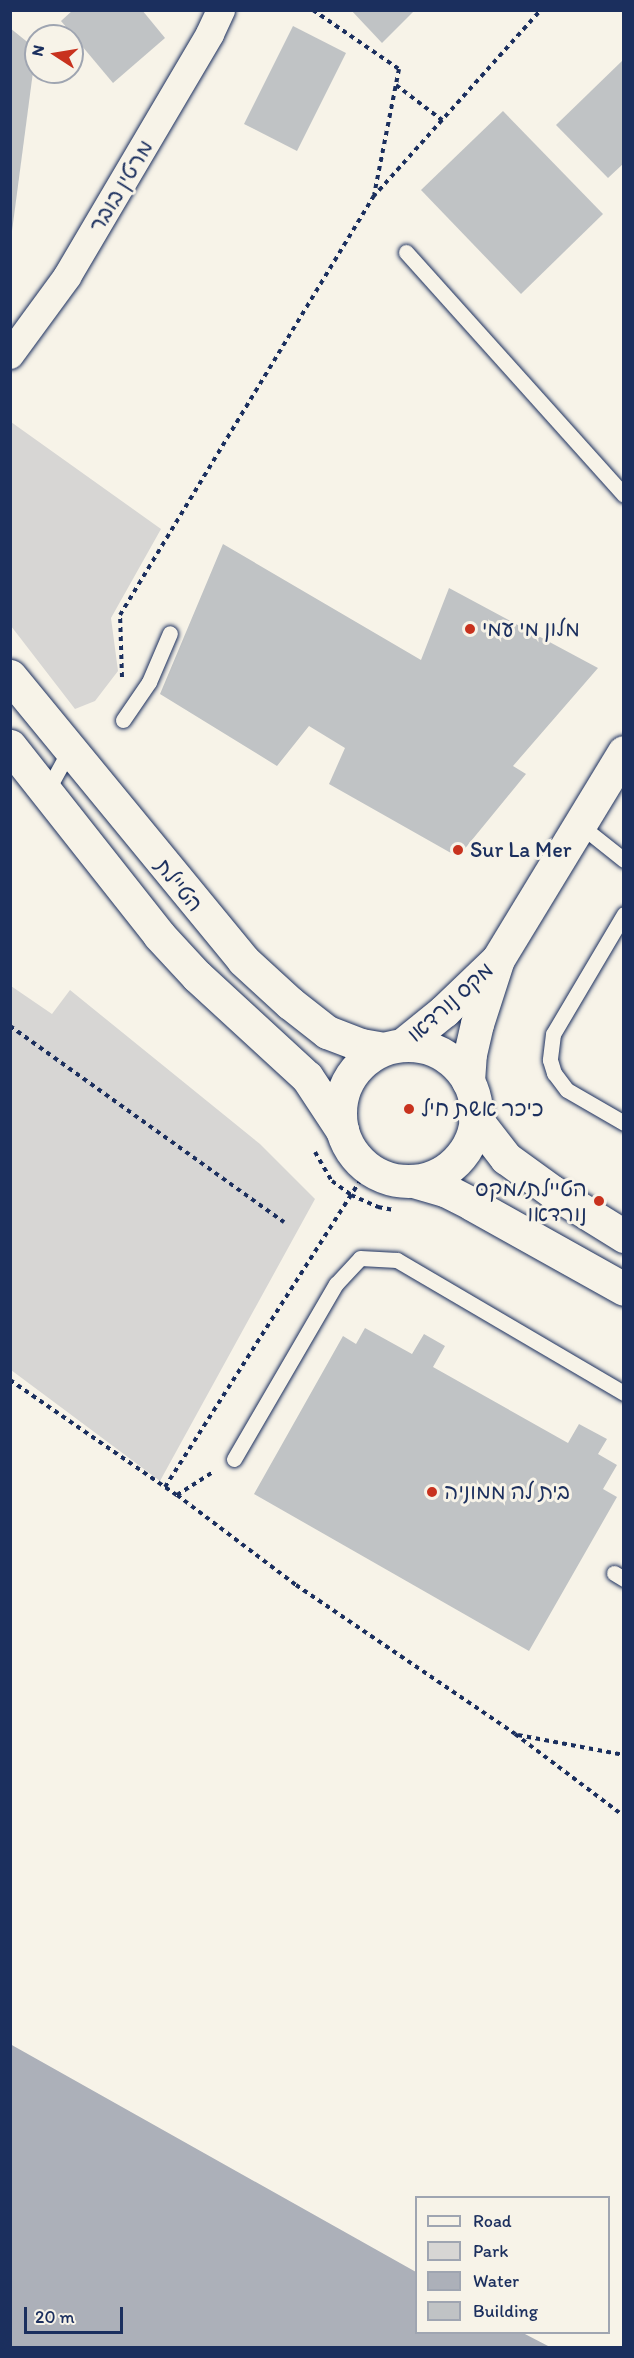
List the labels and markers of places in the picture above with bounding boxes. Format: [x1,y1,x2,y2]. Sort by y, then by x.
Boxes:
place label: מלון מי עמי [482,616,580,642]
marker: מלון מי עמי [463,622,477,636]
place label: Sur La Mer [470,837,572,863]
marker: Sur La Mer [451,843,465,857]
place label: כיכר אשת חיל [421,1096,544,1122]
marker: כיכר אשת חיל [402,1102,416,1116]
place label: הטיילת/מקס נורדאו [475,1175,587,1226]
marker: הטיילת/מקס נורדאו [592,1194,606,1208]
place label: בית לה ממוניה [444,1479,570,1505]
marker: בית לה ממוניה [425,1485,439,1499]

